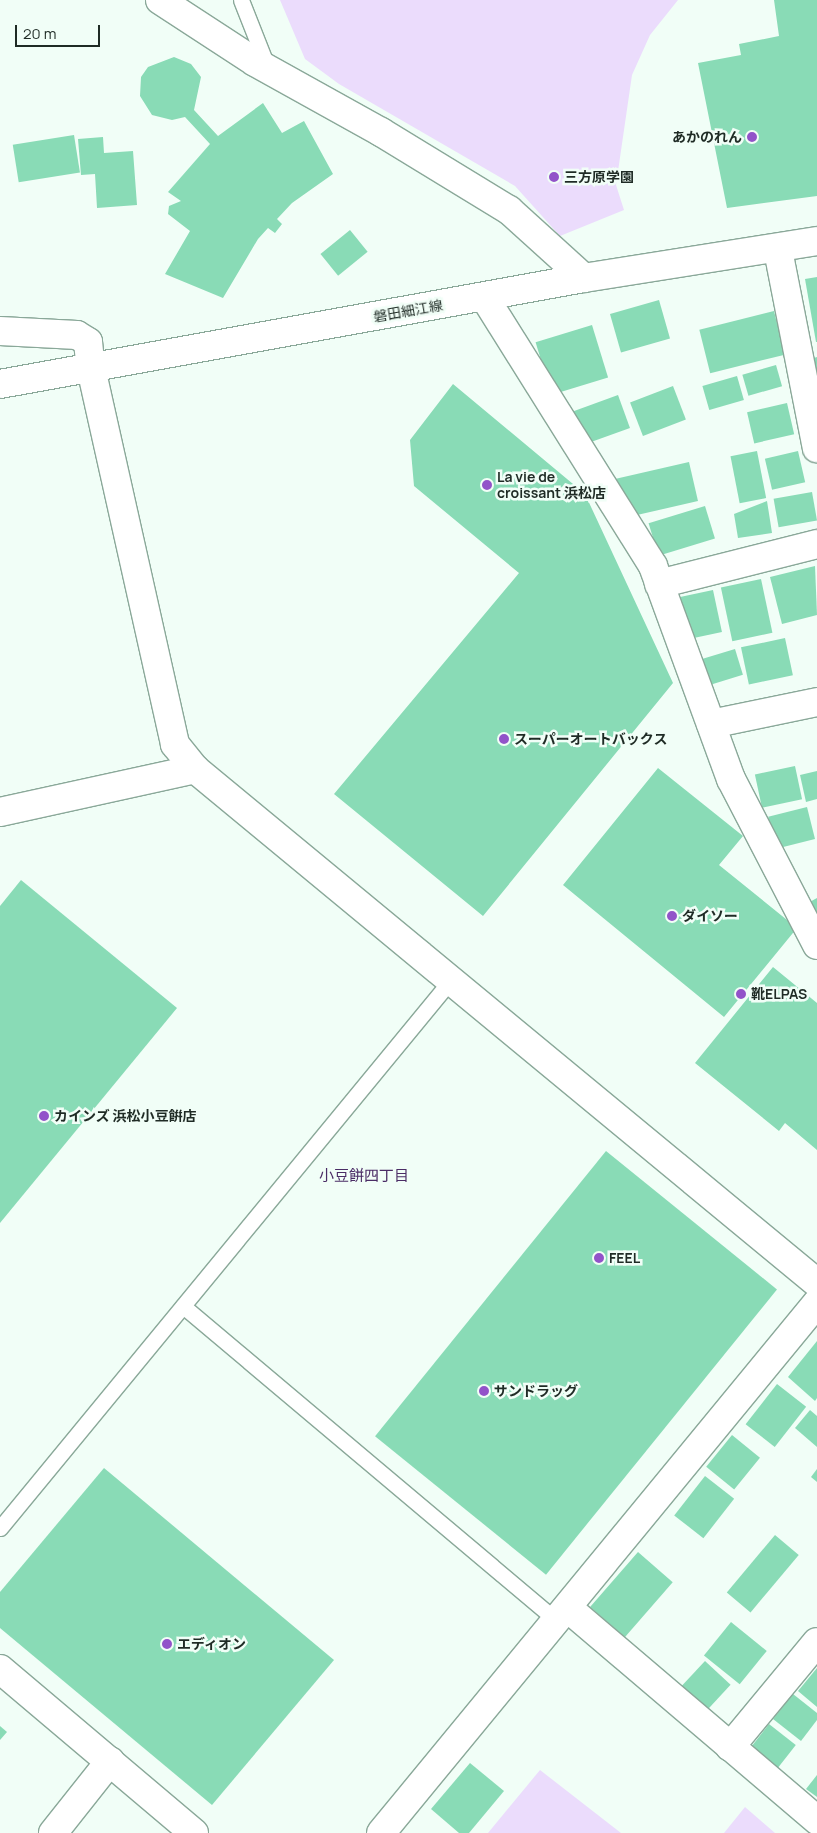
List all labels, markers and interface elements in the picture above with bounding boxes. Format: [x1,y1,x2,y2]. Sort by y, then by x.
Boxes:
scale bar [18,15,102,47]
text: 20 m [23,23,56,44]
place label: あかのれん [672,129,742,145]
marker: あかのれん [746,131,758,143]
place label: 三方原学園 [564,169,634,185]
marker: 三方原学園 [548,171,560,183]
street label: 磐田細江線 [372,297,444,325]
place label: La vie de croissant 浜松店 [497,469,606,502]
marker: La vie de croissant 浜松店 [481,479,493,491]
place label: スーパーオートバックス [514,731,668,747]
marker: スーパーオートバックス [498,733,510,745]
place label: ダイソー [682,908,738,924]
marker: ダイソー [666,910,678,922]
place label: 靴ELPAS [751,986,807,1002]
marker: 靴ELPAS [735,988,747,1000]
place label: カインズ 浜松小豆餠店 [54,1108,197,1124]
marker: カインズ 浜松小豆餠店 [38,1110,50,1122]
district label: 小豆餅四丁目 [319,1167,409,1185]
place label: FEEL [609,1250,640,1266]
marker: FEEL [593,1252,605,1264]
place label: サンドラッグ [494,1383,578,1399]
marker: サンドラッグ [478,1385,490,1397]
place label: エディオン [177,1636,247,1652]
marker: エディオン [161,1638,173,1650]

